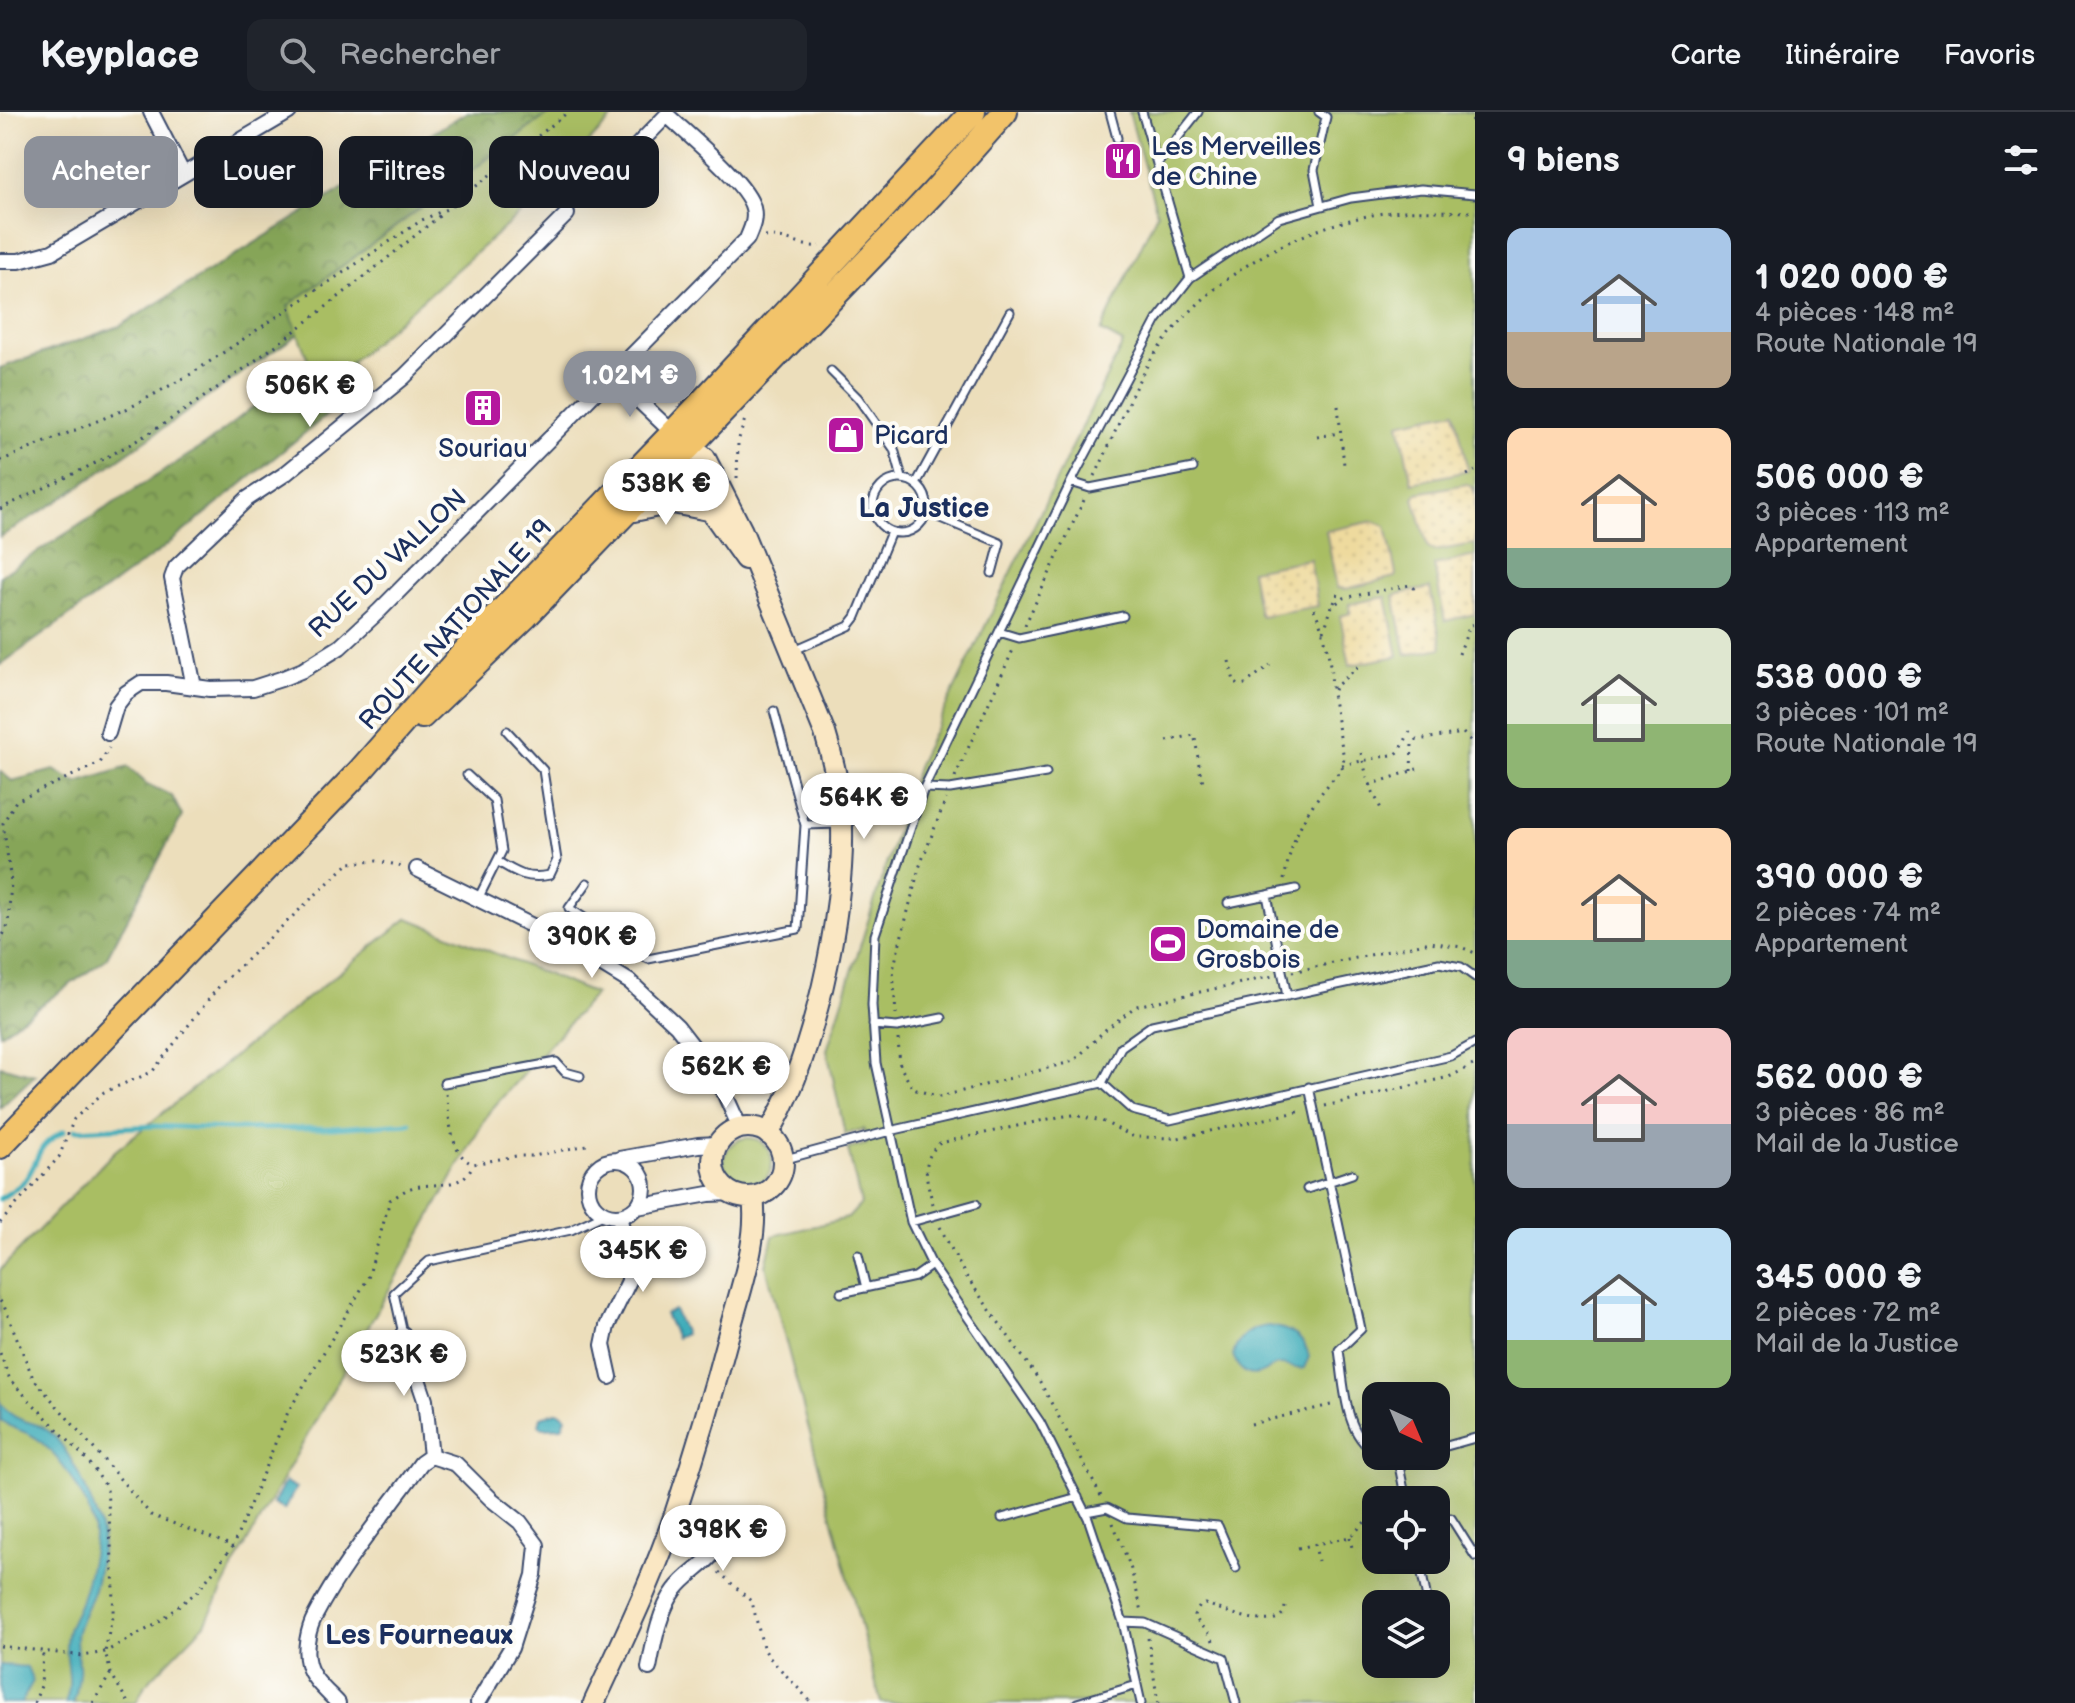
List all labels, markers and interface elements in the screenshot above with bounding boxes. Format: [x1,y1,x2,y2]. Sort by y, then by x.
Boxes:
search box [247,19,807,91]
text: Keyplace [40,33,199,78]
icon: search [275,33,319,77]
text: Rechercher [339,37,500,73]
text: Carte [1671,39,1741,72]
text: Itinéraire [1785,39,1900,72]
text: Favoris [1944,39,2035,72]
place label: Les Merveilles de Chine [1151,132,1321,193]
chip: Acheter [24,136,178,208]
chip: Louer [194,136,323,208]
chip: Filtres [339,136,473,208]
chip: Nouveau [489,136,659,208]
icon: filters [1999,138,2043,182]
restaurant icon: Les Merveilles de Chine [1102,140,1144,182]
text: 9 biens [1507,140,1620,181]
text: 1 020 000 € [1755,257,1948,298]
icon: home [1571,260,1667,356]
text: 4 pièces · 148 m² [1755,298,1955,329]
text: Route Nationale 19 [1755,329,1978,360]
pin: 1.02M € [556,351,704,419]
pin: 506K € [245,361,375,429]
text: 1.02M € [581,361,679,392]
text: 506K € [264,371,356,402]
building icon: Souriau [462,387,504,429]
shop icon: Picard [825,414,867,456]
place label: Picard [874,421,949,452]
place label: Souriau [438,434,528,465]
text: 506 000 € [1755,457,1924,498]
pin: 538K € [601,459,731,527]
icon: home [1571,460,1667,556]
text: 538K € [621,469,711,500]
street label: RUE DU VALLON [303,483,473,645]
district label: La Justice [859,492,989,525]
text: 3 pièces · 113 m² [1755,498,1950,529]
street label: ROUTE NATIONALE 19 [353,513,559,737]
text: Appartement [1755,529,1908,560]
text: 538 000 € [1755,657,1922,698]
icon: home [1571,660,1667,756]
text: 3 pièces · 101 m² [1755,698,1949,729]
text: Route Nationale 19 [1755,729,1978,760]
pin: 564K € [799,773,929,841]
text: 564K € [819,783,909,814]
text: 390 000 € [1755,857,1924,898]
icon: home [1571,860,1667,956]
text: 2 pièces · 74 m² [1755,898,1941,929]
pin: 390K € [527,912,657,980]
place label: Domaine de Grosbois [1196,915,1339,976]
text: 390K € [547,922,637,953]
sports icon: Domaine de Grosbois [1147,923,1189,965]
text: Appartement [1755,929,1908,960]
pin: 562K € [661,1042,791,1110]
text: 562K € [681,1052,771,1083]
text: 562 000 € [1755,1057,1923,1098]
icon: home [1571,1060,1667,1156]
text: 3 pièces · 86 m² [1755,1098,1945,1129]
text: Mail de la Justice [1755,1129,1959,1160]
pin: 345K € [578,1226,708,1294]
text: 345K € [598,1236,688,1267]
text: 345 000 € [1755,1257,1922,1298]
icon: home [1571,1260,1667,1356]
text: 2 pièces · 72 m² [1755,1298,1940,1329]
text: Mail de la Justice [1755,1329,1959,1360]
pin: 523K € [339,1330,469,1398]
text: 523K € [359,1340,449,1371]
north arrow [1362,1382,1450,1470]
map controls [1362,1382,1450,1678]
button: locate [1362,1486,1450,1574]
pin: 398K € [658,1505,788,1573]
text: 398K € [678,1515,768,1546]
button: layers [1362,1590,1450,1678]
district label: Les Fourneaux [325,1619,514,1652]

